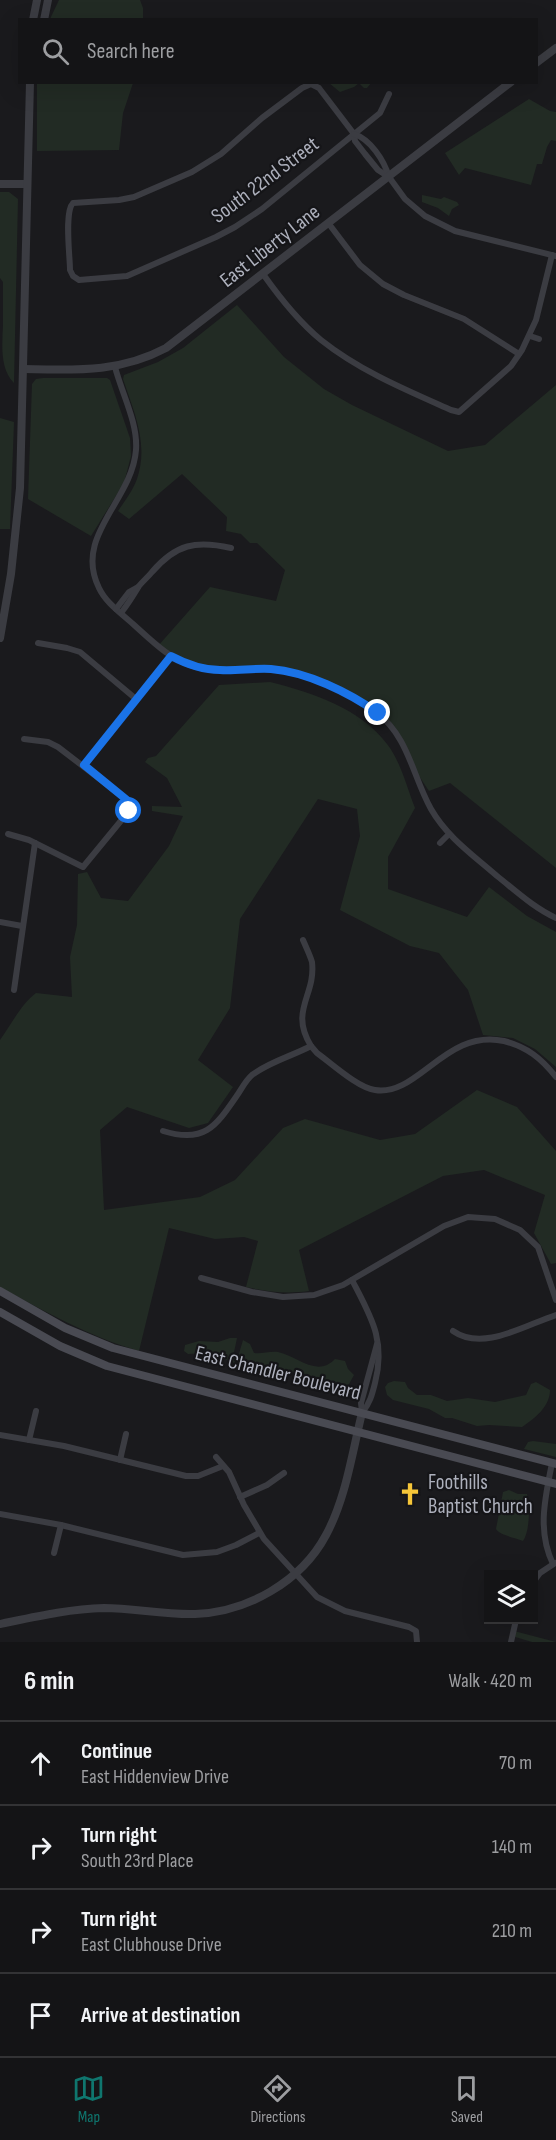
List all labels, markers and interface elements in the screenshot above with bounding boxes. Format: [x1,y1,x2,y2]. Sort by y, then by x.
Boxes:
search box [18,18,538,84]
icon: search [39,35,72,68]
text: Search here [87,38,174,65]
street label: South 22nd Street [206,132,324,228]
street label: East Liberty Lane [215,199,325,293]
route end [364,699,390,725]
route start [115,797,141,823]
street label: East Chandler Boulevard [193,1340,363,1406]
place label: Foothills Baptist Church [428,1470,533,1519]
church icon: Foothills Baptist Church [397,1481,423,1507]
map controls [484,1570,538,1624]
button: layers [484,1570,538,1624]
text: 6 min [24,1666,74,1697]
text: Walk · 420 m [448,1669,532,1693]
text: Continue [81,1738,152,1765]
icon: ahead [24,1747,57,1780]
text: 70 m [499,1751,532,1775]
text: East Hiddenview Drive [81,1765,229,1789]
text: Turn right [81,1822,157,1849]
icon: right [24,1831,57,1864]
text: 140 m [492,1835,532,1859]
text: South 23rd Place [81,1849,193,1873]
text: Turn right [81,1906,157,1933]
icon: right [24,1915,57,1948]
text: 210 m [492,1919,532,1943]
text: East Clubhouse Drive [81,1933,222,1957]
icon: arrive [24,1999,57,2032]
text: Arrive at destination [81,2002,240,2029]
tab: Map [72,2072,105,2127]
tab: Directions [250,2072,305,2127]
tab: Saved [450,2072,483,2127]

